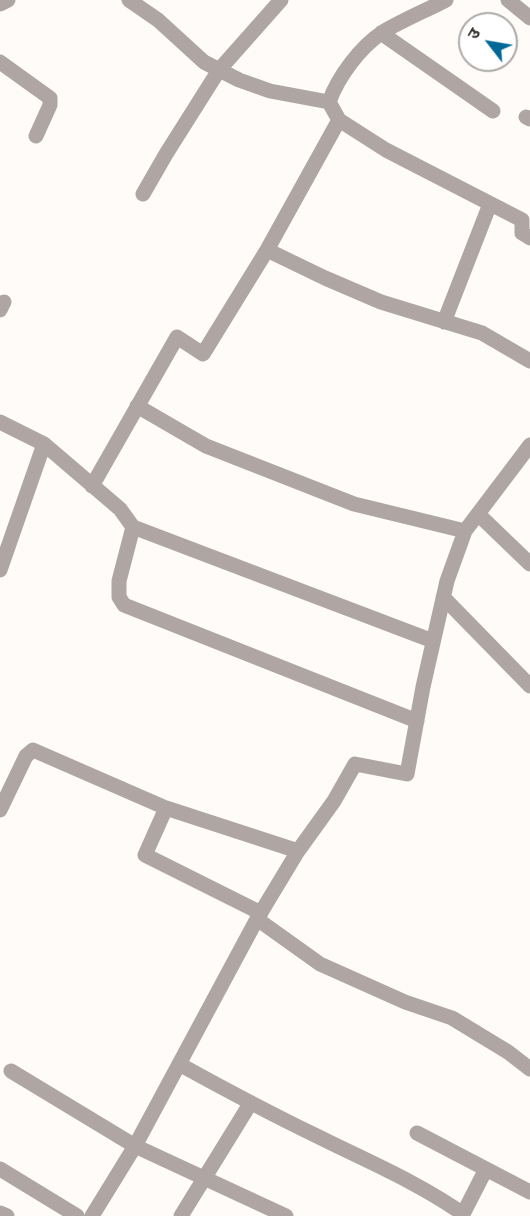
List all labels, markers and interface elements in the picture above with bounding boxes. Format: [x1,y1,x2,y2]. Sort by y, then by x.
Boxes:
north arrow [458,12,518,72]
text: उ [463,25,485,43]

